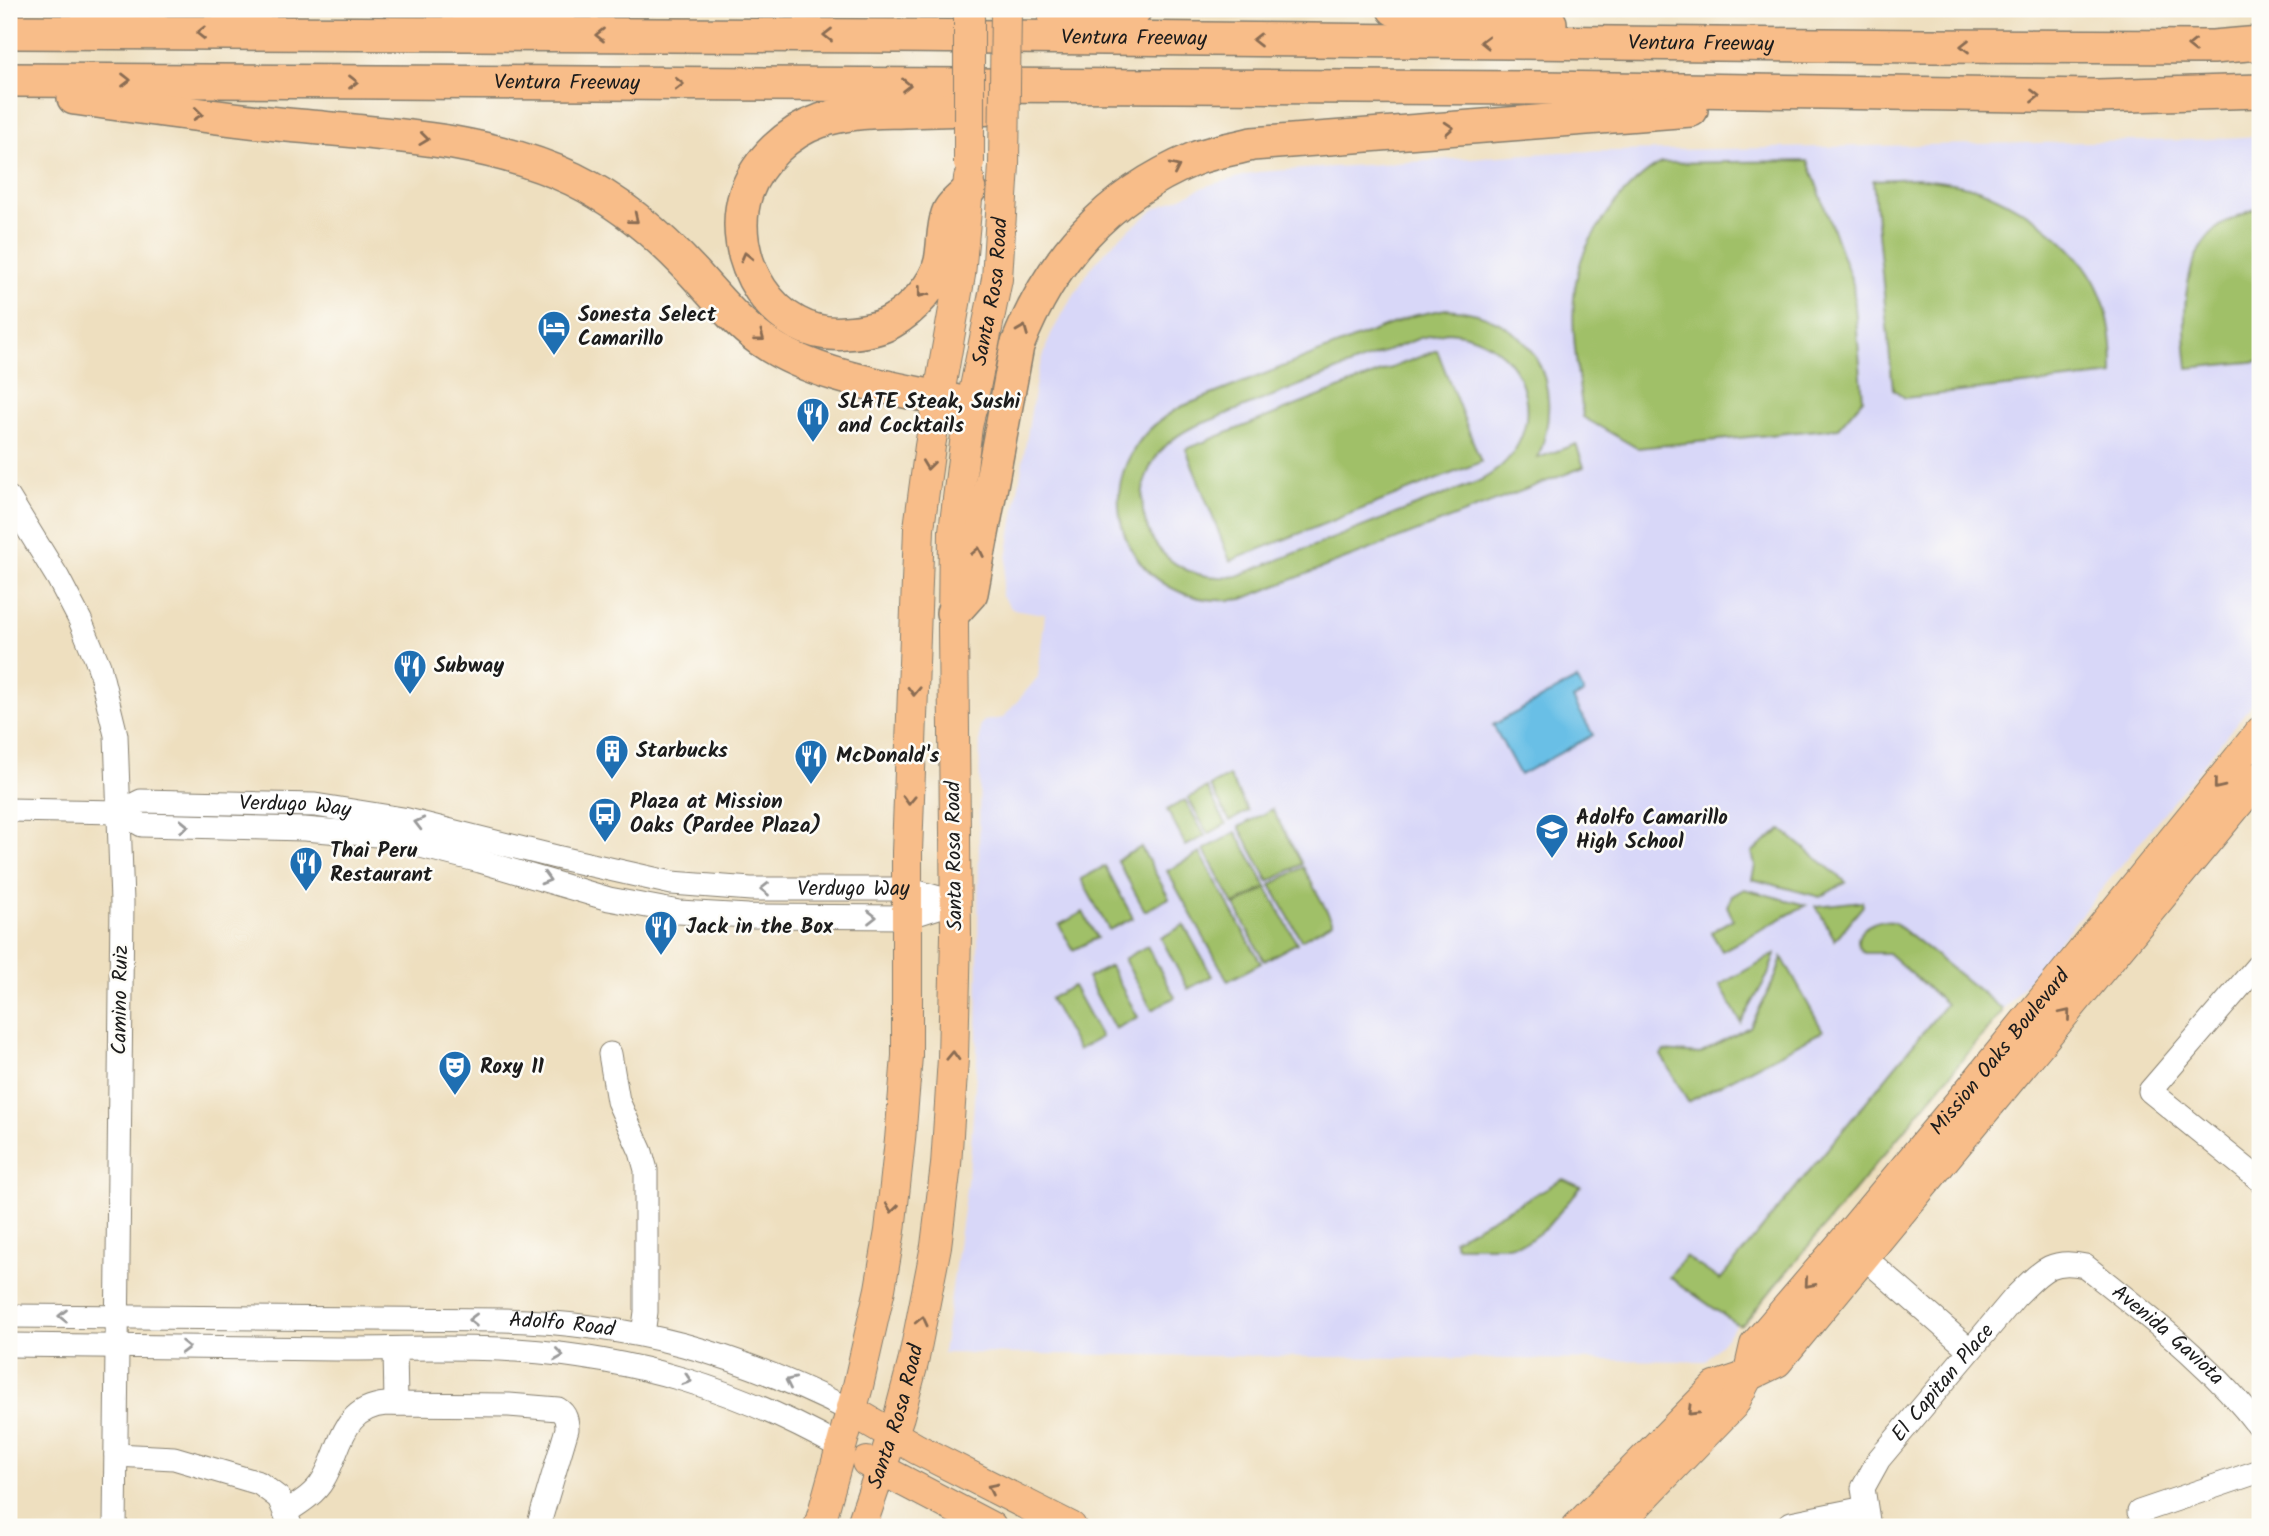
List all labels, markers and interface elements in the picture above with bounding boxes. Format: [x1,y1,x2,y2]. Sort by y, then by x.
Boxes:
street label: Ventura Freeway [1061,21,1207,56]
one-way arrow [196,25,206,41]
one-way arrow [595,27,605,43]
one-way arrow [822,27,833,43]
street label: Ventura Freeway [1628,27,1774,61]
one-way arrow [1252,32,1262,48]
one-way arrow [1479,34,1490,50]
one-way arrow [1959,38,1969,54]
one-way arrow [2186,39,2197,54]
street label: Ventura Freeway [494,66,640,100]
one-way arrow [121,72,132,88]
one-way arrow [349,74,359,90]
one-way arrow [674,76,685,92]
one-way arrow [902,77,912,93]
one-way arrow [2030,88,2040,104]
one-way arrow [192,107,204,122]
one-way arrow [1444,121,1455,136]
one-way arrow [418,132,430,147]
one-way arrow [1168,162,1180,176]
one-way arrow [626,210,638,223]
street label: Santa Rosa Road [963,216,1017,369]
one-way arrow [740,251,754,263]
one-way arrow [918,286,931,298]
place label: Sonesta Select Camarillo [578,299,717,356]
hotel icon: Sonesta Select Camarillo [535,308,573,357]
one-way arrow [1015,324,1029,336]
one-way arrow [752,329,764,342]
place label: SLATE Steak, Sushi and Cocktails [838,386,1021,443]
restaurant icon: SLATE Steak, Sushi and Cocktails [794,395,832,444]
one-way arrow [920,459,935,470]
one-way arrow [970,546,985,558]
restaurant icon: Subway [391,647,429,696]
place label: Subway [434,650,504,683]
one-way arrow [906,686,921,697]
building icon: Starbucks [593,732,631,781]
place label: Starbucks [636,735,728,768]
restaurant icon: McDonald's [792,737,830,786]
place label: McDonald's [836,740,940,773]
one-way arrow [2213,778,2226,790]
street label: Santa Rosa Road [937,780,973,931]
place label: Plaza at Mission Oaks (Pardee Plaza) [630,786,821,843]
street label: Verdugo Way [239,787,354,827]
bus stop icon: Plaza at Mission Oaks (Pardee Plaza) [586,795,624,844]
one-way arrow [902,795,917,806]
place label: Adolfo Camarillo High School [1576,802,1728,859]
school or university icon: Adolfo Camarillo High School [1533,811,1571,860]
one-way arrow [413,817,425,831]
one-way arrow [179,818,190,834]
place label: Thai Peru Restaurant [330,835,433,892]
restaurant icon: Thai Peru Restaurant [287,844,325,893]
one-way arrow [540,871,552,886]
street label: Verdugo Way [797,873,910,906]
one-way arrow [759,881,770,897]
restaurant icon: Jack in the Box [642,908,680,957]
one-way arrow [868,909,878,925]
place label: Jack in the Box [686,911,834,944]
street label: Camino Ruiz [104,945,138,1055]
street label: Mission Oaks Boulevard [1922,961,2079,1143]
one-way arrow [2058,1009,2070,1022]
theatre icon: Roxy 11 [436,1048,474,1097]
one-way arrow [946,1050,961,1061]
place label: Roxy 11 [480,1051,544,1084]
one-way arrow [885,1202,900,1214]
one-way arrow [1805,1274,1817,1287]
street label: Avenida Gaviota [2104,1277,2232,1393]
street label: Adolfo Road [508,1304,618,1347]
one-way arrow [57,1308,68,1324]
one-way arrow [468,1312,478,1328]
one-way arrow [914,1315,928,1327]
street label: El Capitan Place [1883,1316,2003,1449]
one-way arrow [180,1339,191,1354]
street label: Santa Rosa Road [859,1341,933,1493]
one-way arrow [553,1347,565,1362]
one-way arrow [681,1372,693,1386]
one-way arrow [785,1376,797,1390]
one-way arrow [1687,1402,1700,1415]
one-way arrow [987,1482,1000,1496]

